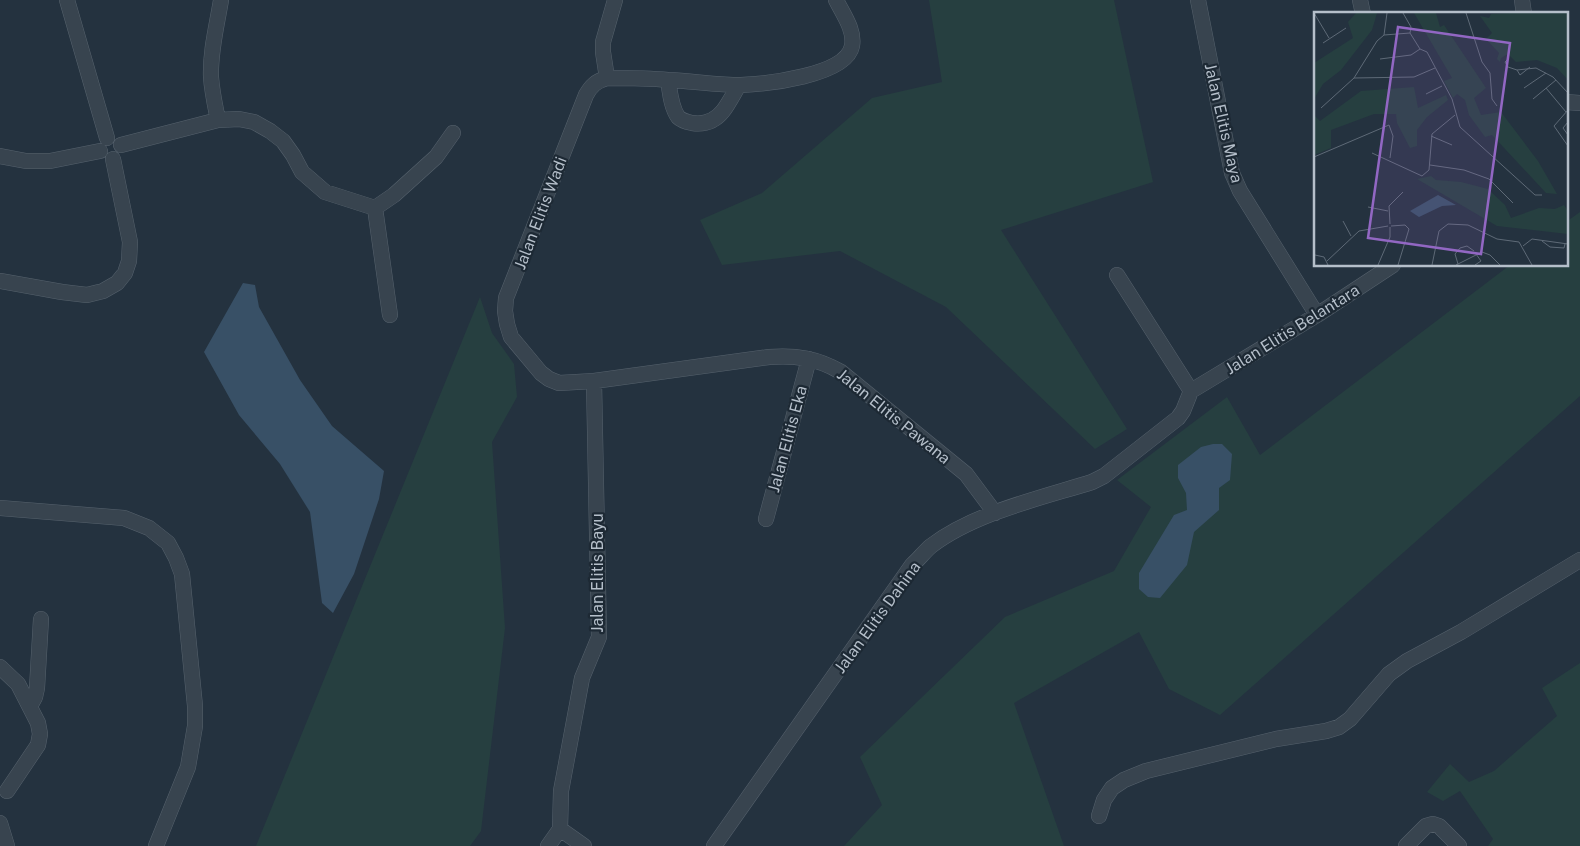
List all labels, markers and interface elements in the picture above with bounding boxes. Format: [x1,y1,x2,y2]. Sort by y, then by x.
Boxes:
inset map [1314,12,1568,266]
street label: Jalan Elitis Maya [1201,61,1247,185]
street label: Jalan Elitis Wadi [510,154,571,272]
street label: Jalan Elitis Belantara [1222,280,1363,378]
street label: Jalan Elitis Pawana [833,365,954,468]
street label: Jalan Elitis Eka [764,384,811,495]
street label: Jalan Elitis Bayu [588,513,607,633]
street label: Jalan Elitis Dahina [830,558,924,677]

